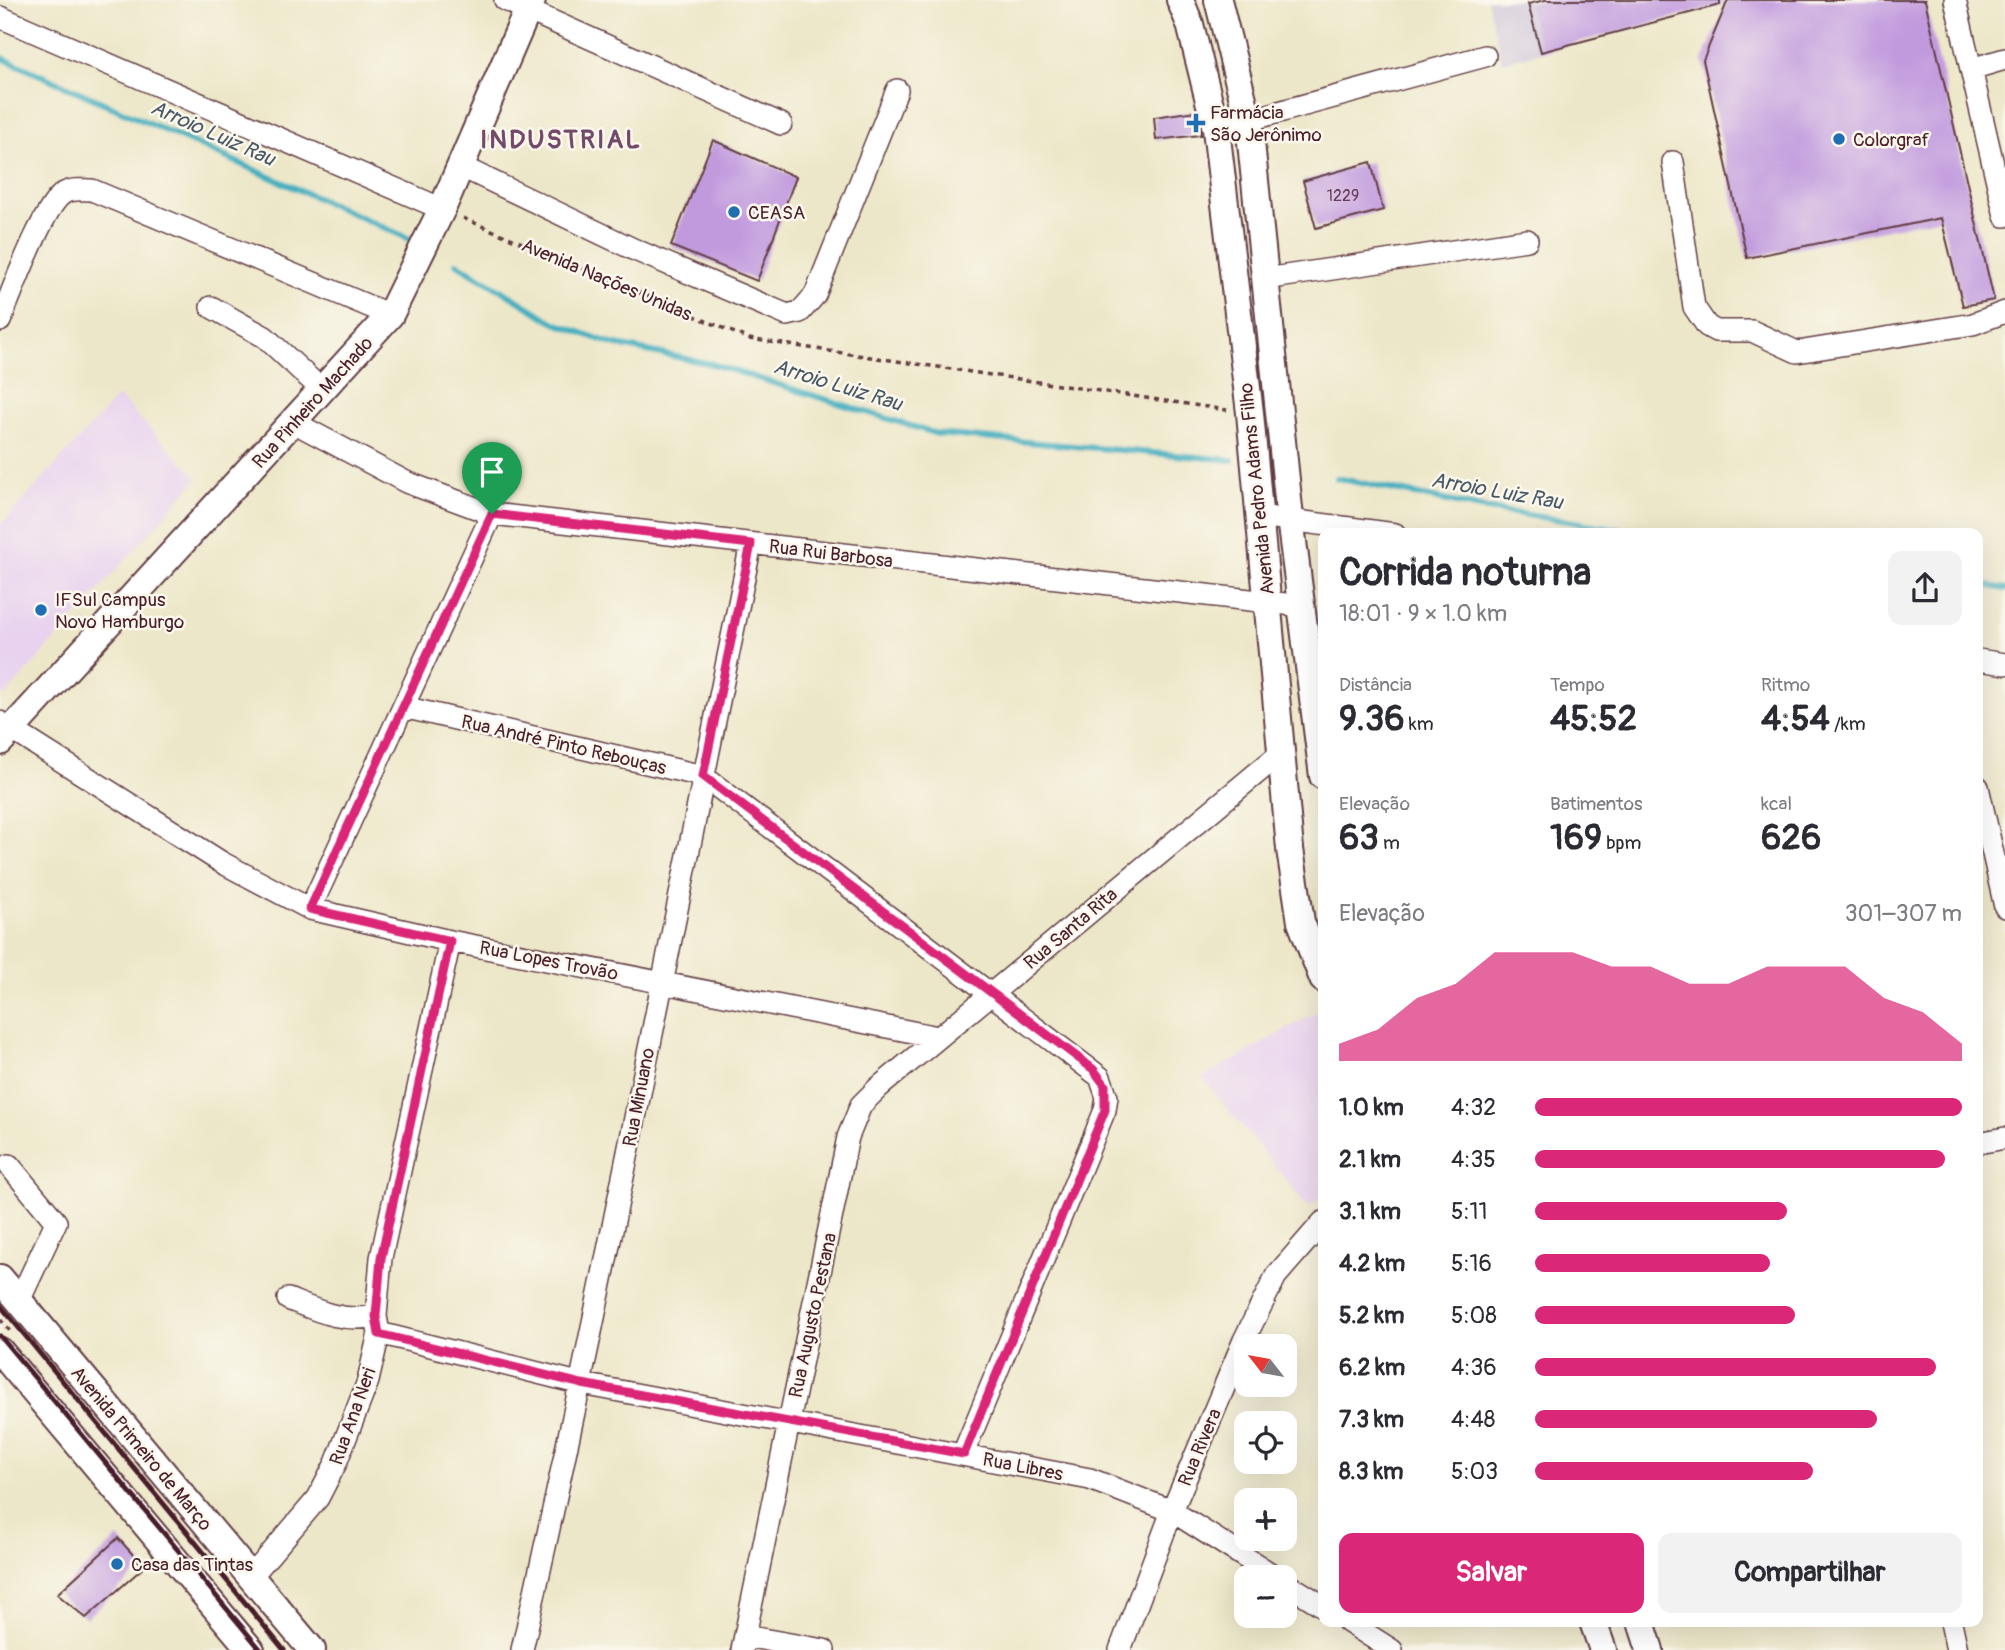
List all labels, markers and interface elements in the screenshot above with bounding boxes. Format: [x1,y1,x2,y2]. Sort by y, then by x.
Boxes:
water label: Arroio Luiz Rau [147,94,280,173]
place label: Farmácia São Jerônimo [1210,101,1322,147]
marker: Farmácia São Jerônimo [1188,115,1204,131]
district label: INDUSTRIAL [480,124,642,156]
place label: Colorgraf [1853,128,1930,152]
marker: Colorgraf [1831,131,1847,147]
house number: 1229 [1327,186,1359,206]
place label: CEASA [748,201,805,225]
marker: CEASA [726,204,742,220]
street label: Avenida Nações Unidas [518,233,696,327]
street label: Rua Pinheiro Machado [247,332,378,474]
water label: Arroio Luiz Rau [770,353,907,418]
street label: Avenida Pedro Adams Filho [1234,382,1280,596]
pin [462,442,522,514]
icon: arrive [473,453,511,491]
water label: Arroio Luiz Rau [1429,467,1566,517]
street label: Rua Rui Barbosa [767,534,894,574]
text: Corrida noturna [1339,549,1591,597]
button: share [1888,551,1962,625]
place label: IFSul Campus Novo Hamburgo [55,588,184,634]
text: 18:01 · 9 × 1.0 km [1339,599,1507,628]
marker: IFSul Campus Novo Hamburgo [33,602,49,618]
text: Distância [1339,673,1412,697]
text: Tempo [1550,673,1605,697]
text: Ritmo [1761,673,1810,697]
text: 9.36 [1339,697,1405,741]
text: 45:52 [1550,697,1637,741]
text: 4:54 [1761,697,1830,741]
street label: Rua André Pinto Rebouças [459,710,669,780]
text: km [1405,712,1434,736]
text: /km [1830,712,1866,736]
text: Elevação [1339,792,1410,816]
text: Batimentos [1550,792,1642,816]
text: kcal [1761,792,1792,816]
text: 63 [1339,816,1379,860]
text: 169 [1550,816,1602,860]
text: 626 [1761,816,1821,860]
text: m [1379,831,1400,855]
text: bpm [1602,831,1641,855]
street label: Rua Santa Rita [1019,883,1122,975]
text: Elevação [1339,899,1425,928]
text: 301–307 m [1845,899,1962,928]
street label: Rua Lopes Trovão [477,936,620,986]
street label: Rua Minuano [618,1046,660,1149]
text: 1.0 km [1339,1093,1404,1122]
text: 4:32 [1451,1093,1496,1122]
text: 2.1 km [1339,1145,1401,1174]
text: 4:35 [1451,1145,1496,1174]
text: 3.1 km [1339,1197,1401,1226]
text: 5:11 [1451,1197,1488,1226]
street label: Rua Augusto Pestana [784,1230,842,1400]
text: 4.2 km [1339,1249,1405,1278]
text: 5:16 [1451,1249,1492,1278]
text: 5.2 km [1339,1301,1404,1330]
text: 5:08 [1451,1301,1497,1330]
north arrow [1234,1334,1297,1396]
map controls [1234,1334,1297,1628]
text: 6.2 km [1339,1353,1405,1382]
text: 4:36 [1451,1353,1497,1382]
street label: Avenida Primeiro de Março [65,1361,217,1536]
street label: Rua Ana Neri [324,1364,382,1468]
street label: Rua Rivera [1173,1405,1227,1490]
text: 7.3 km [1339,1405,1404,1434]
text: 4:48 [1451,1405,1495,1434]
button: locate [1234,1411,1297,1474]
street label: Rua Libres [981,1447,1065,1487]
text: 8.3 km [1339,1457,1403,1486]
text: 5:03 [1451,1457,1498,1486]
button: + [1234,1488,1297,1551]
button: Salvar [1339,1533,1644,1613]
button: Compartilhar [1658,1533,1962,1613]
place label: Casa das Tintas [131,1553,254,1577]
marker: Casa das Tintas [109,1556,125,1572]
button: − [1234,1565,1297,1628]

